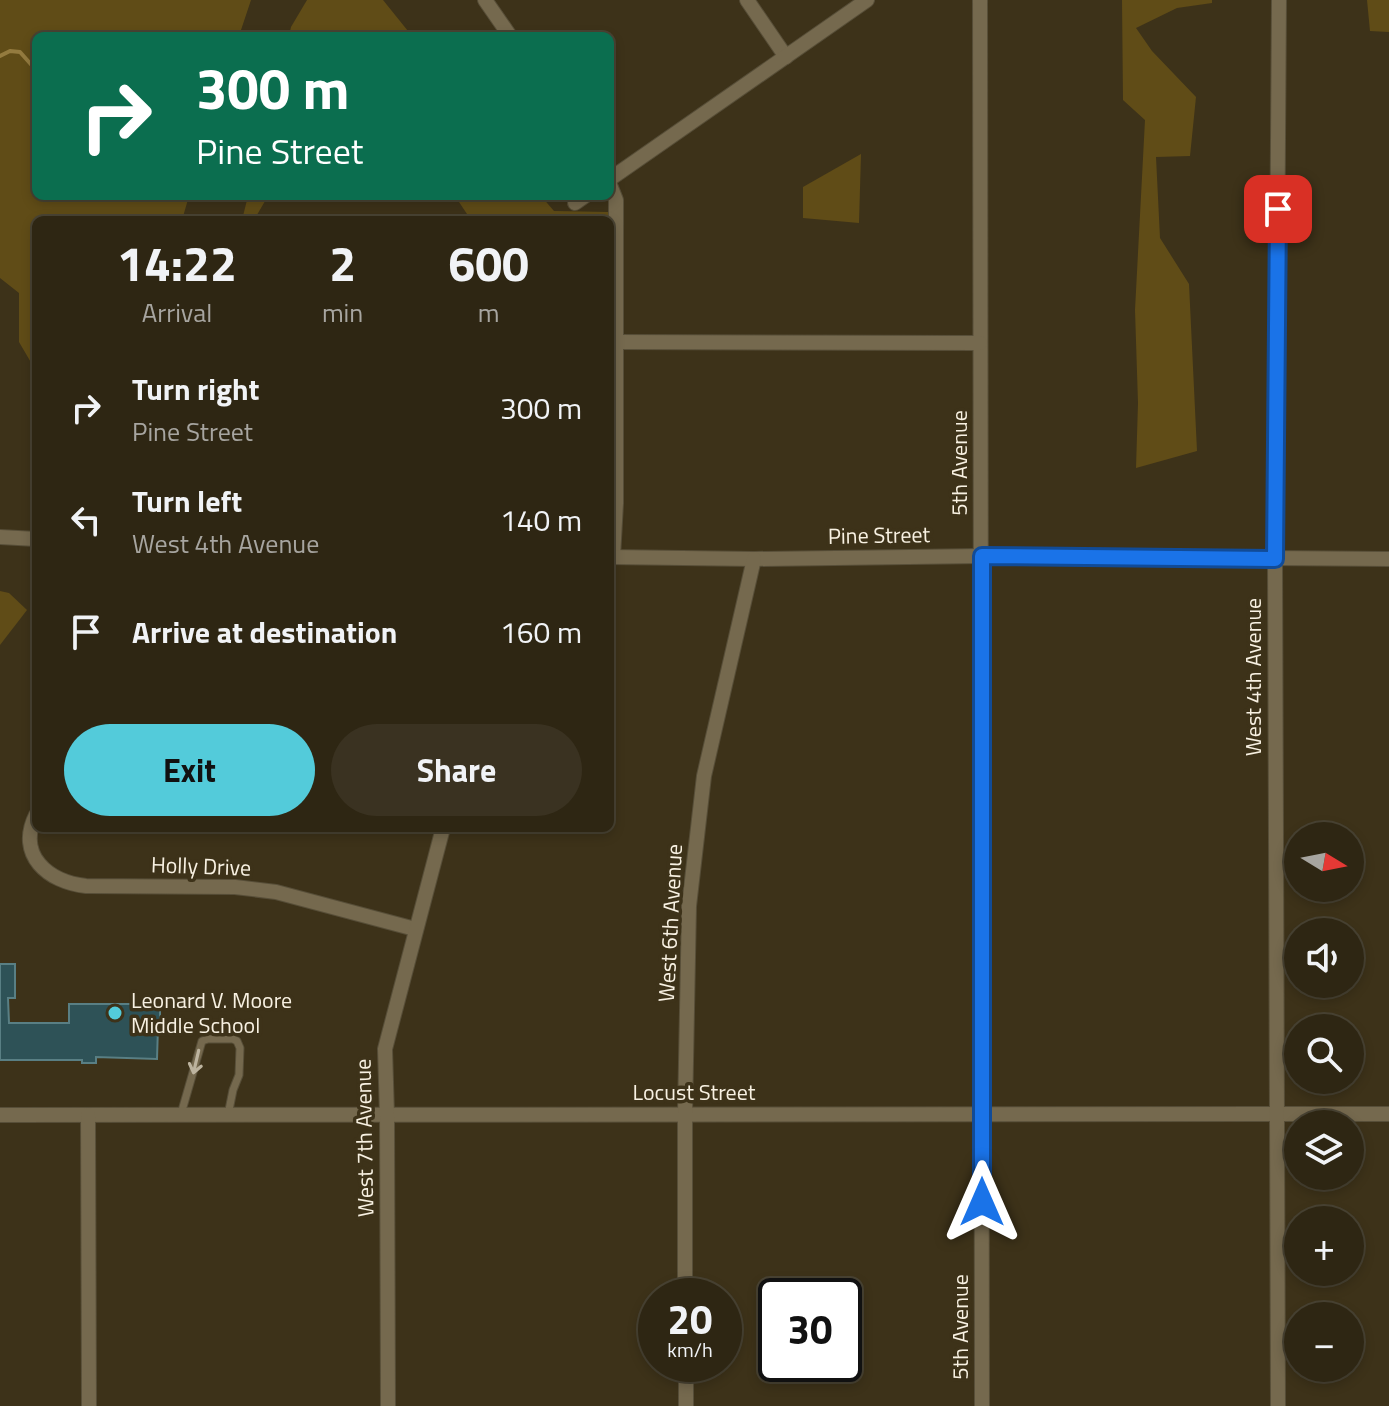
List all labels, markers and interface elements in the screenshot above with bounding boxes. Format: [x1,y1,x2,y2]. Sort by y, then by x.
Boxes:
text: 300 m [196,46,349,131]
icon: right [64,64,168,168]
text: Pine Street [196,123,363,178]
pin [1244,175,1312,243]
icon: arrive [1256,187,1300,231]
text: 14:22 [117,227,237,300]
text: 2 [329,227,356,300]
text: 600 [448,227,529,300]
text: Arrival [142,293,212,332]
text: min [322,293,363,332]
text: m [478,293,500,332]
text: Turn right [132,366,260,412]
text: 300 m [500,385,582,431]
icon: right [64,386,108,430]
street label: 5th Avenue [942,410,976,516]
text: Pine Street [132,412,253,451]
text: Turn left [132,478,242,524]
text: 140 m [500,497,582,543]
icon: left [64,498,108,542]
street label: Pine Street [828,517,931,553]
text: West 4th Avenue [132,524,319,563]
street label: West 4th Avenue [1236,598,1270,756]
text: Arrive at destination [132,609,397,655]
text: 160 m [500,609,582,655]
icon: arrive [64,610,108,654]
button: Exit [64,724,315,816]
button: Share [331,724,582,816]
north arrow [1284,822,1364,902]
map controls [1284,822,1364,1382]
street label: West 6th Avenue [649,843,691,1003]
street label: Holly Drive [150,847,252,885]
button: sound [1284,918,1364,998]
place label: Leonard V. Moore Middle School [131,983,292,1042]
marker: Leonard V. Moore Middle School [106,1004,124,1022]
button: search [1284,1014,1364,1094]
one-way arrow [187,1048,202,1074]
street label: West 7th Avenue [346,1058,382,1218]
street label: Locust Street [633,1075,756,1109]
button: layers [1284,1110,1364,1190]
position arrow [940,1160,1024,1244]
button: + [1284,1206,1364,1286]
street label: 5th Avenue [943,1274,977,1380]
speed limit sign: 30 [758,1278,862,1382]
text: 20 [668,1289,712,1350]
button: − [1284,1302,1364,1382]
text: km/h [667,1334,713,1365]

